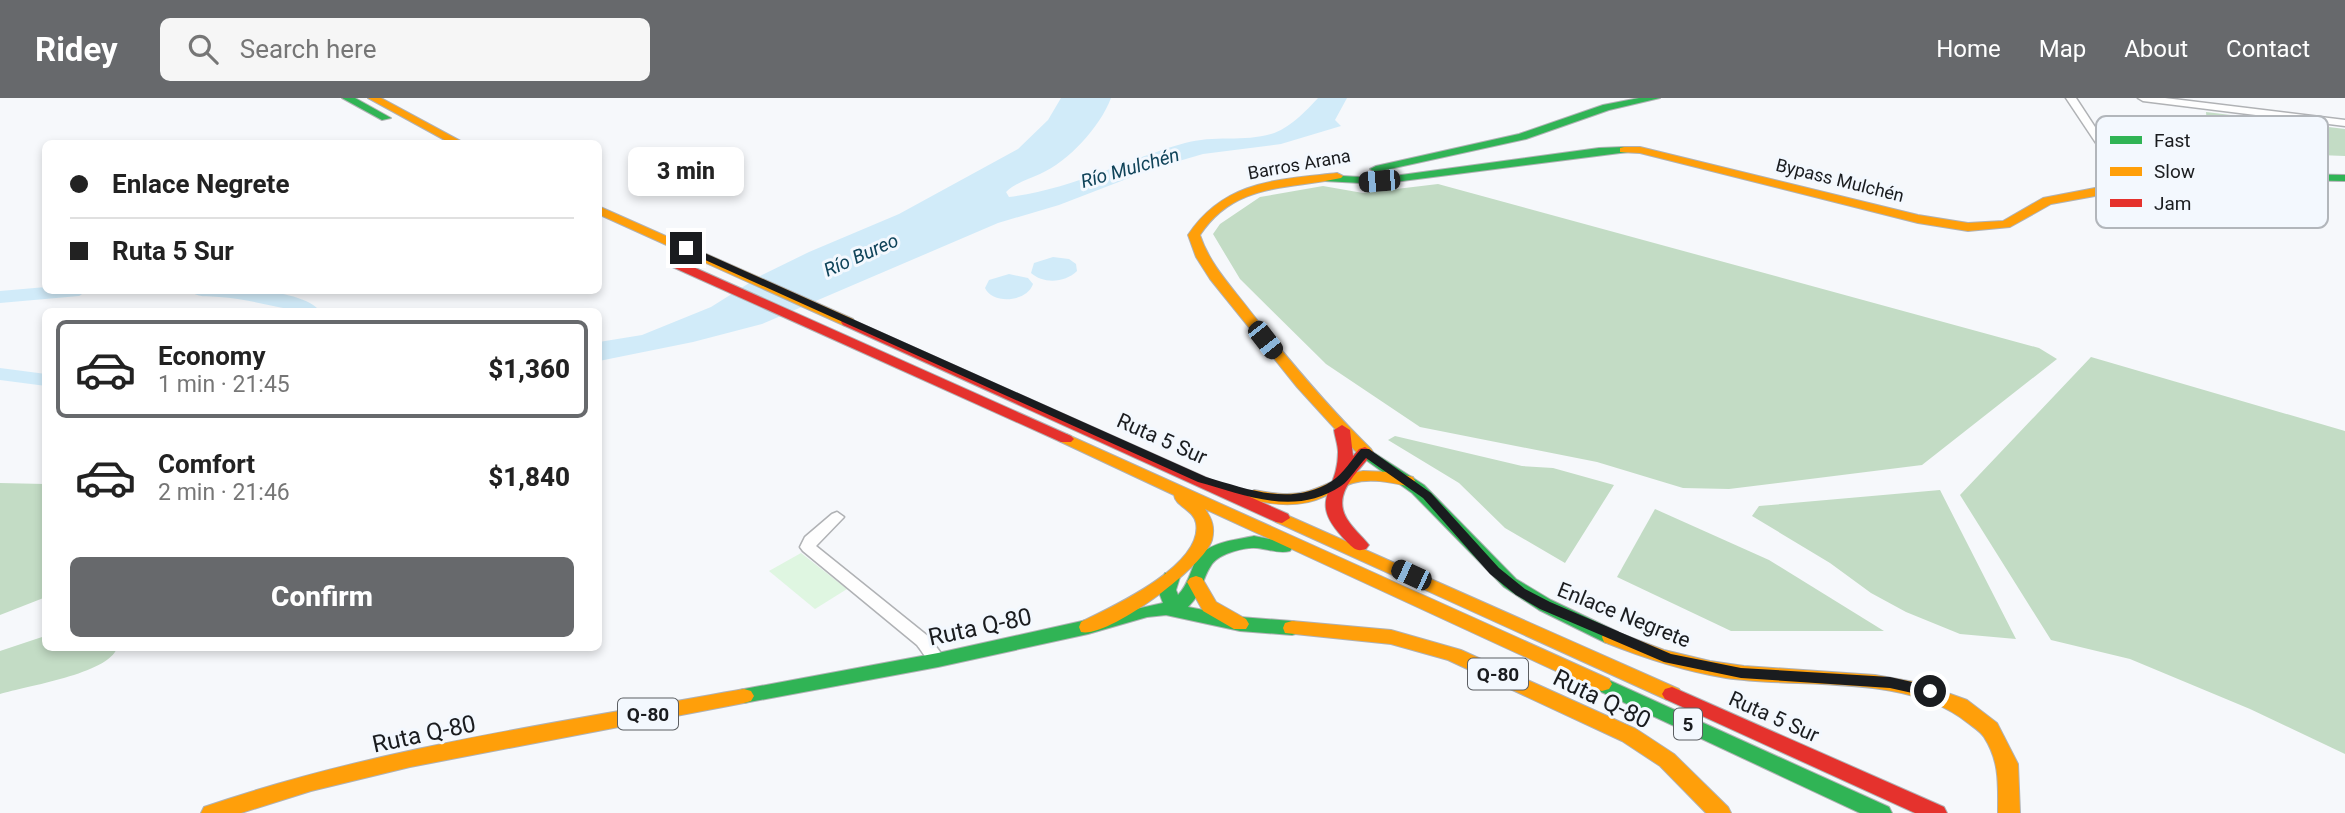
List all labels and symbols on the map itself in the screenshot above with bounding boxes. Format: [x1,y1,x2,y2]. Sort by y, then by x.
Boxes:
legend [2096,116,2328,228]
text: Fast [2154,129,2191,152]
water label: Río Mulchén [1078,143,1182,193]
street label: Barros Arana [1246,145,1352,183]
callout: 3 min [628,146,744,195]
street label: Bypass Mulchén [1774,154,1906,206]
text: Slow [2154,160,2195,183]
car [1358,169,1401,193]
text: Jam [2154,192,2191,215]
water label: Río Bureo [820,228,902,282]
route end [670,232,702,264]
car [1244,317,1287,363]
street label: Ruta 5 Sur [1113,408,1211,470]
car [1388,557,1435,593]
street label: Enlace Negrete [1554,577,1694,653]
street label: Ruta Q-80 [926,602,1034,652]
road number: Q-80 [1468,659,1528,690]
street label: Ruta Q-80 [1549,663,1655,735]
route start [1914,675,1946,707]
street label: Ruta 5 Sur [1725,686,1823,748]
road number: Q-80 [618,698,678,730]
road number: 5 [1674,708,1702,740]
street label: Ruta Q-80 [370,709,478,759]

